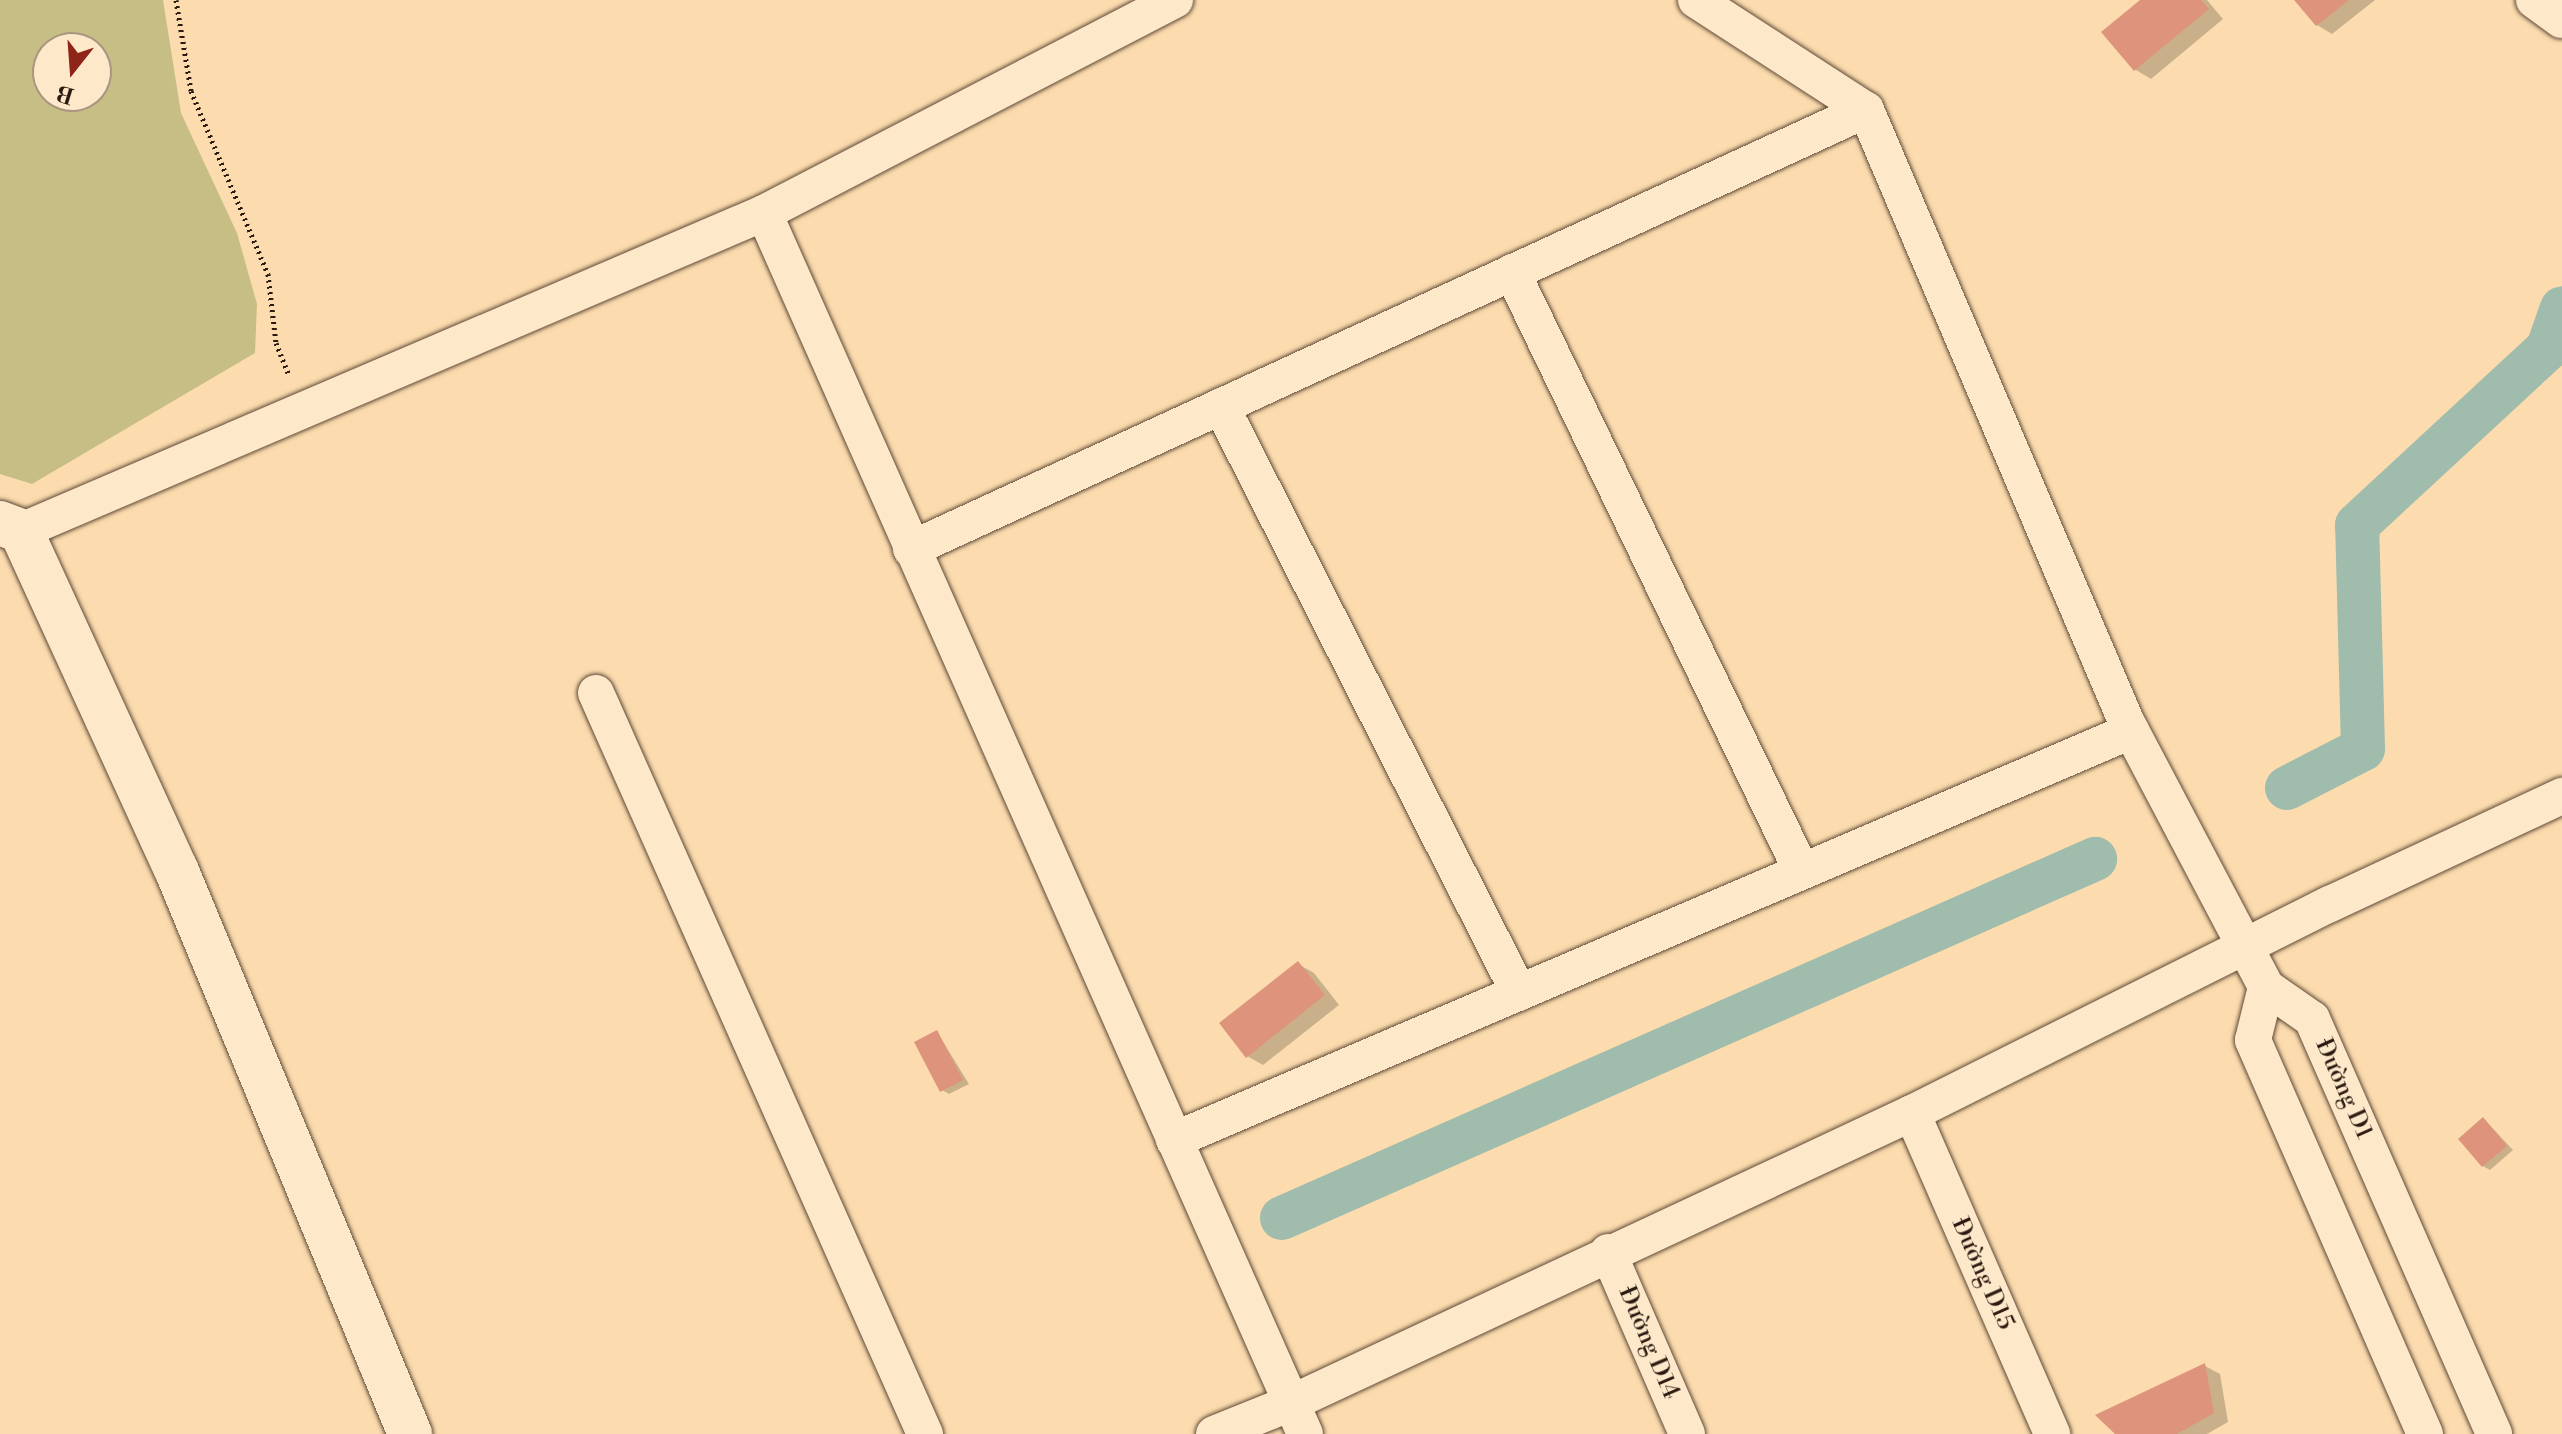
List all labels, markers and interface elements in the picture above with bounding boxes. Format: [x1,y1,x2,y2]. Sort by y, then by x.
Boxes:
north arrow [32,32,112,112]
text: B [54,78,77,109]
street label: Đường D1 [2308,1035,2378,1143]
street label: Đường D15 [1944,1213,2020,1335]
street label: Đường D14 [1611,1282,1685,1404]

